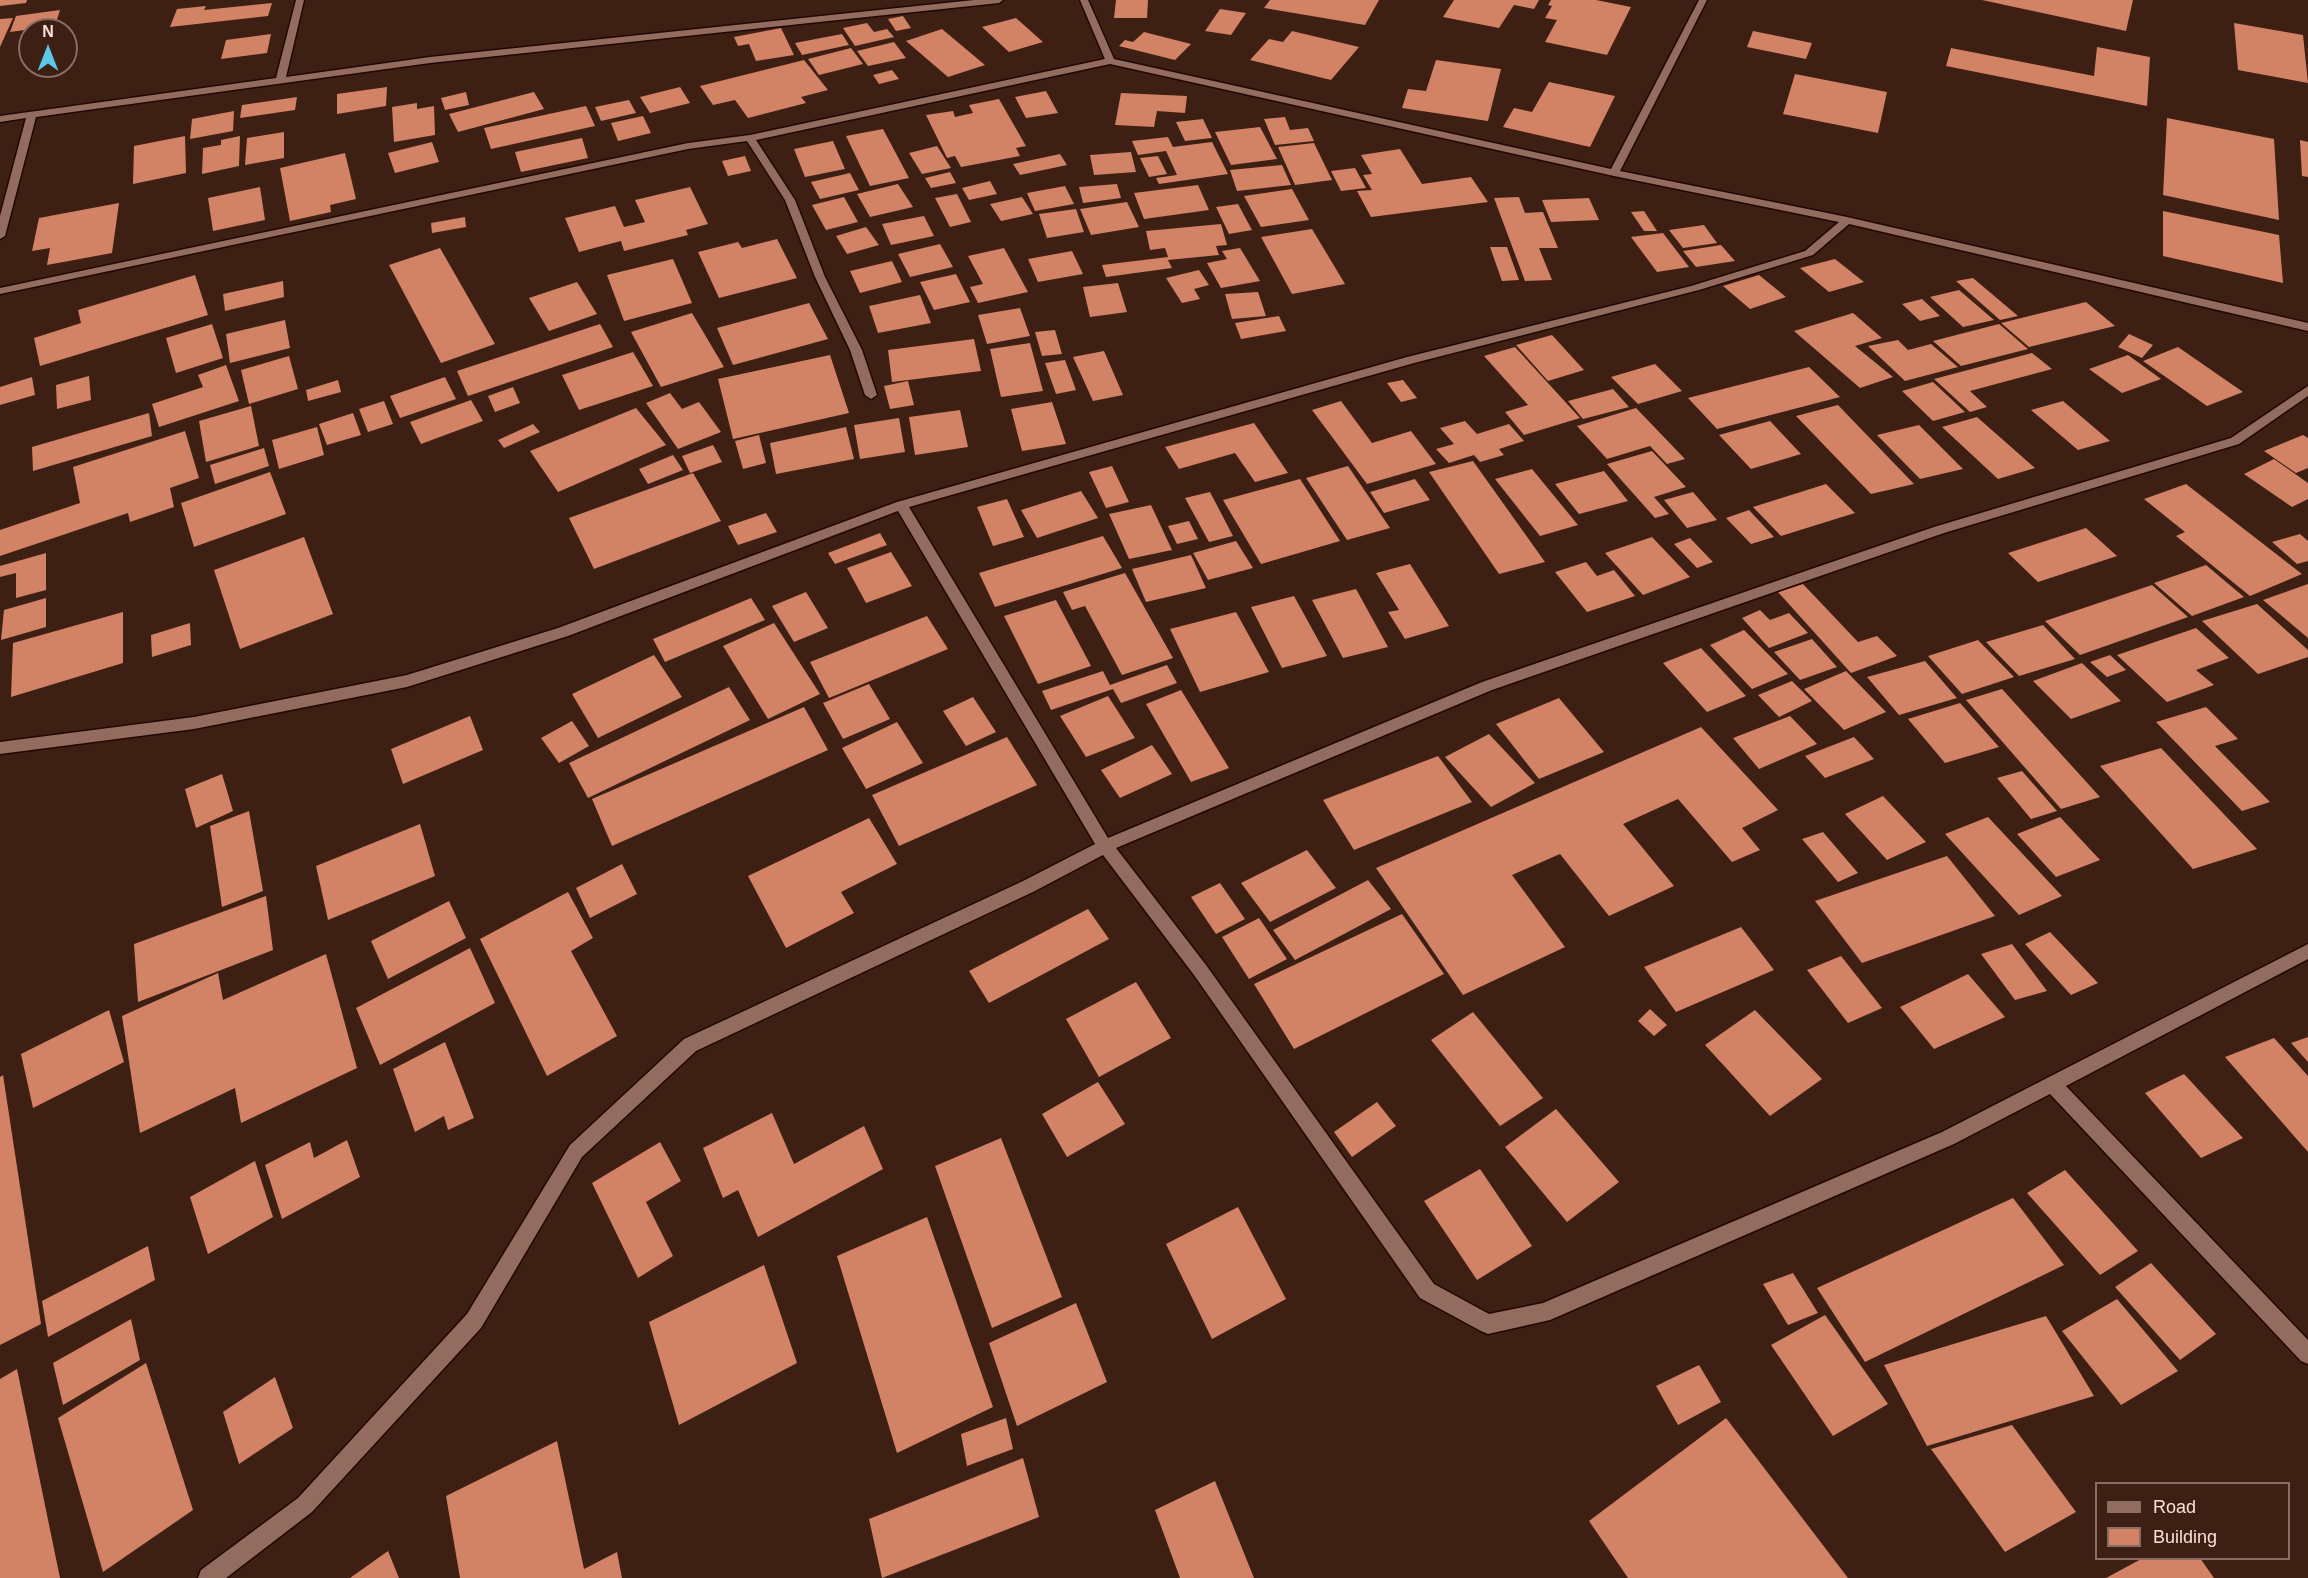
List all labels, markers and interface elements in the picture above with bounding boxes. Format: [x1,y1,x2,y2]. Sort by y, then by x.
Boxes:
north arrow [18,18,78,78]
text: N [42,23,54,40]
legend [2095,1482,2290,1560]
text: Road [2153,1497,2196,1517]
text: Building [2153,1527,2217,1547]

